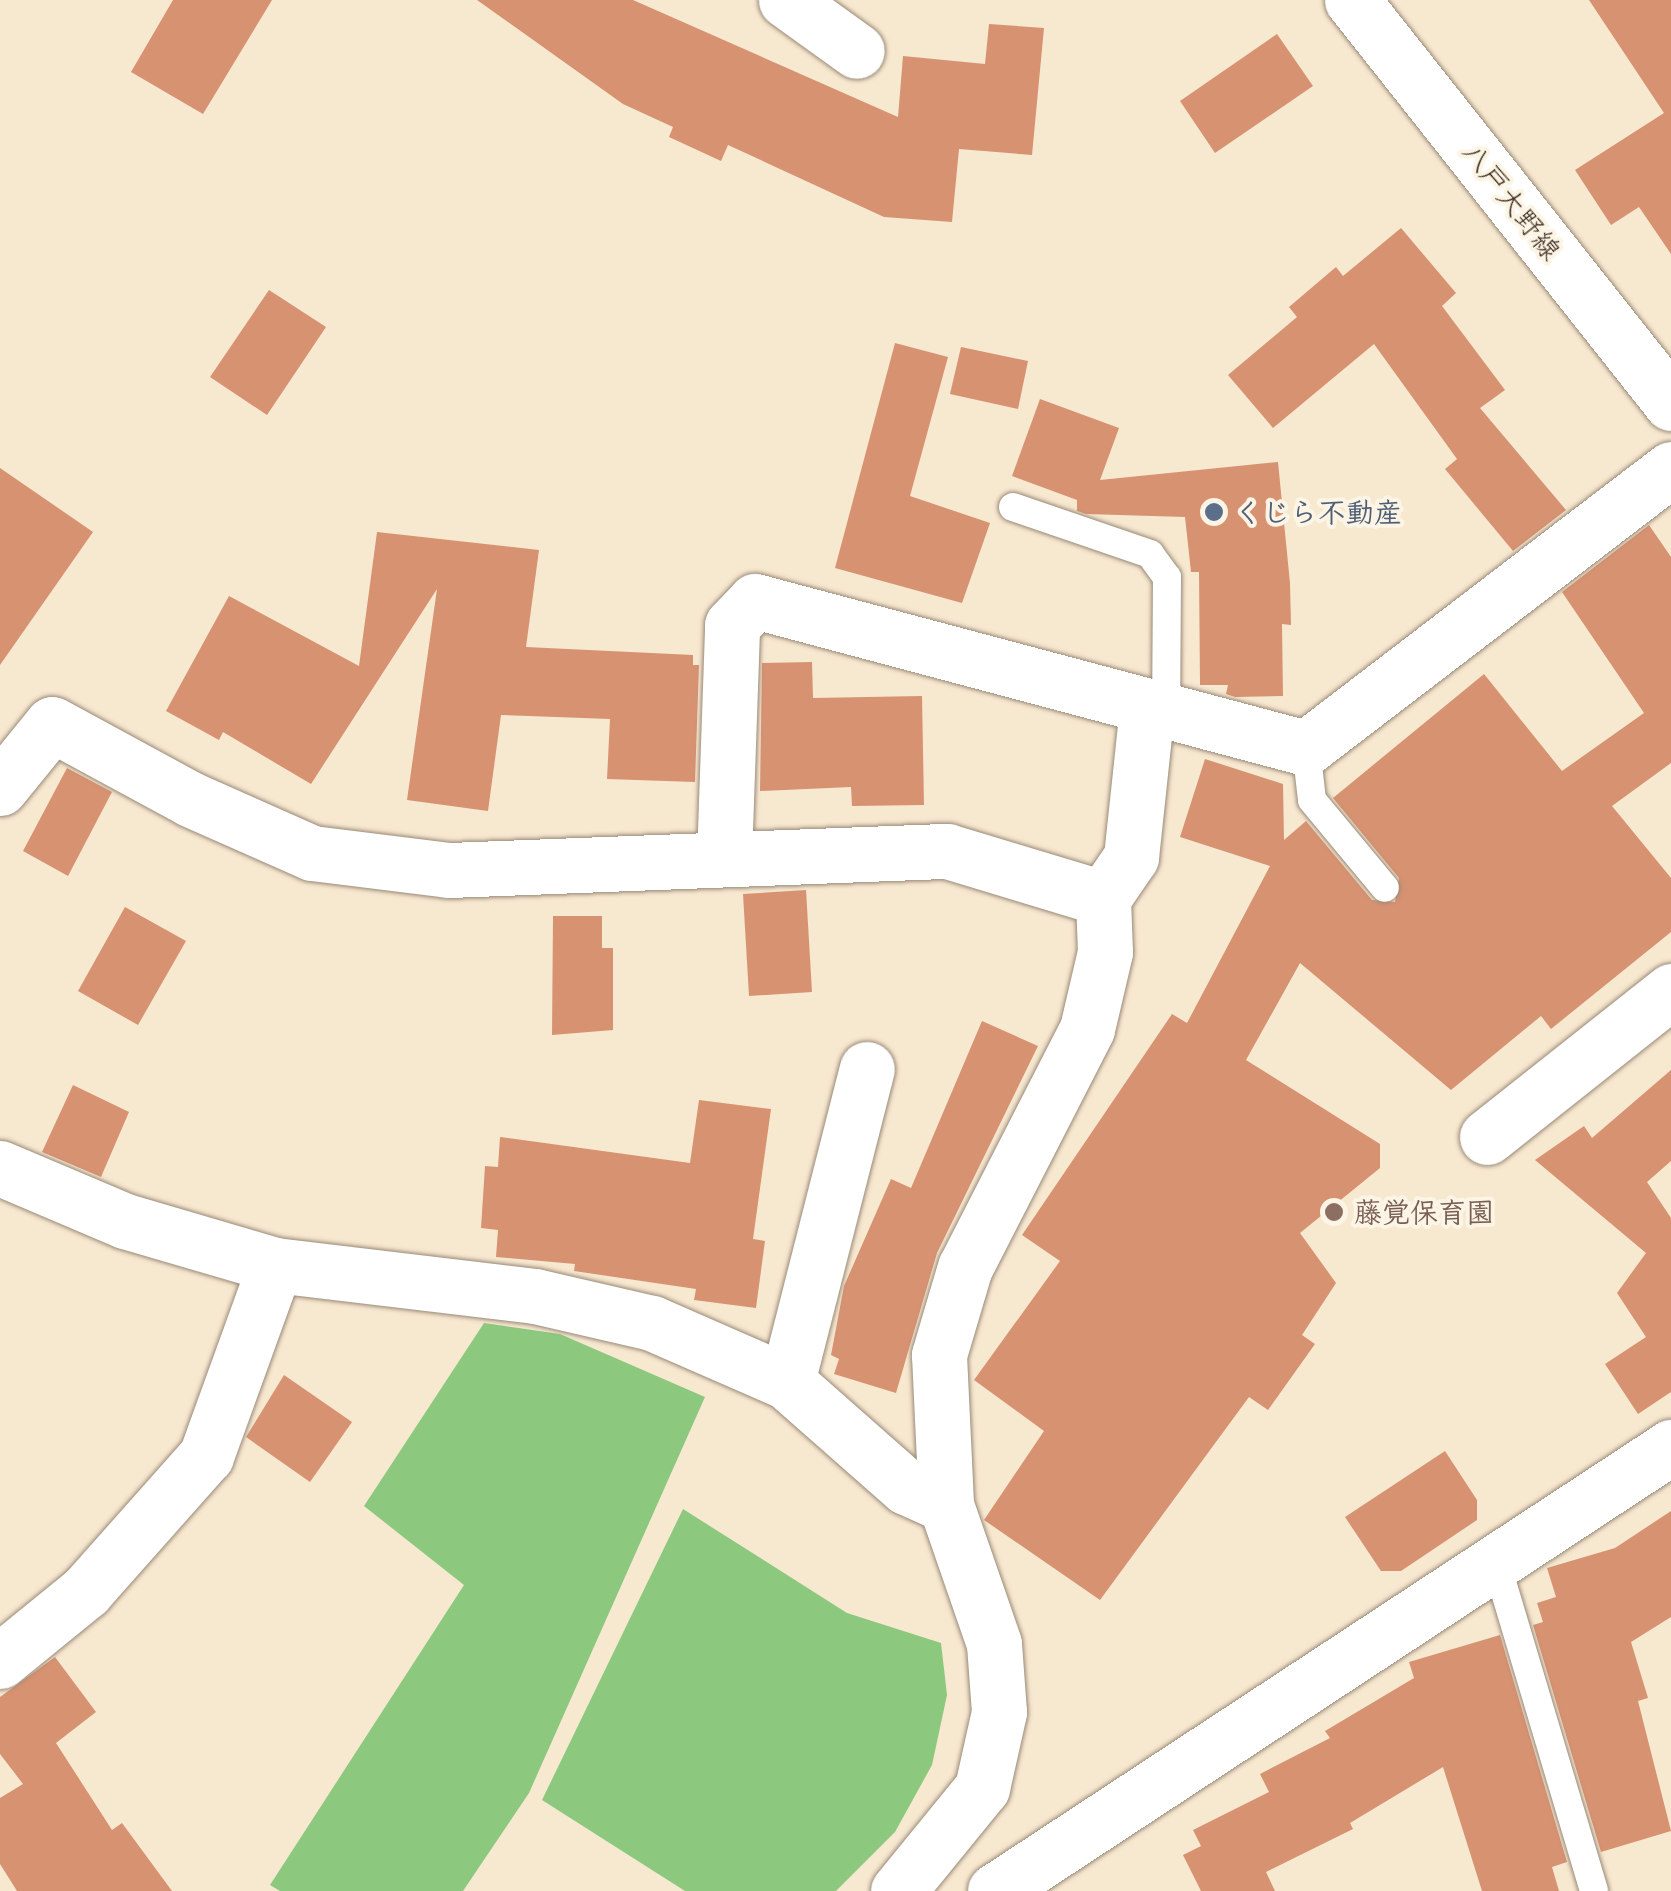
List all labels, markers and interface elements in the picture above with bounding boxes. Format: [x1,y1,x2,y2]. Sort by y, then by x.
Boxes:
street label: 八戸大野線 [1456,135,1568,267]
place label: くじら不動産 [1234,495,1402,529]
marker: くじら不動産 [1203,501,1225,523]
place label: 藤覚保育園 [1354,1195,1494,1229]
marker: 藤覚保育園 [1323,1201,1345,1223]

